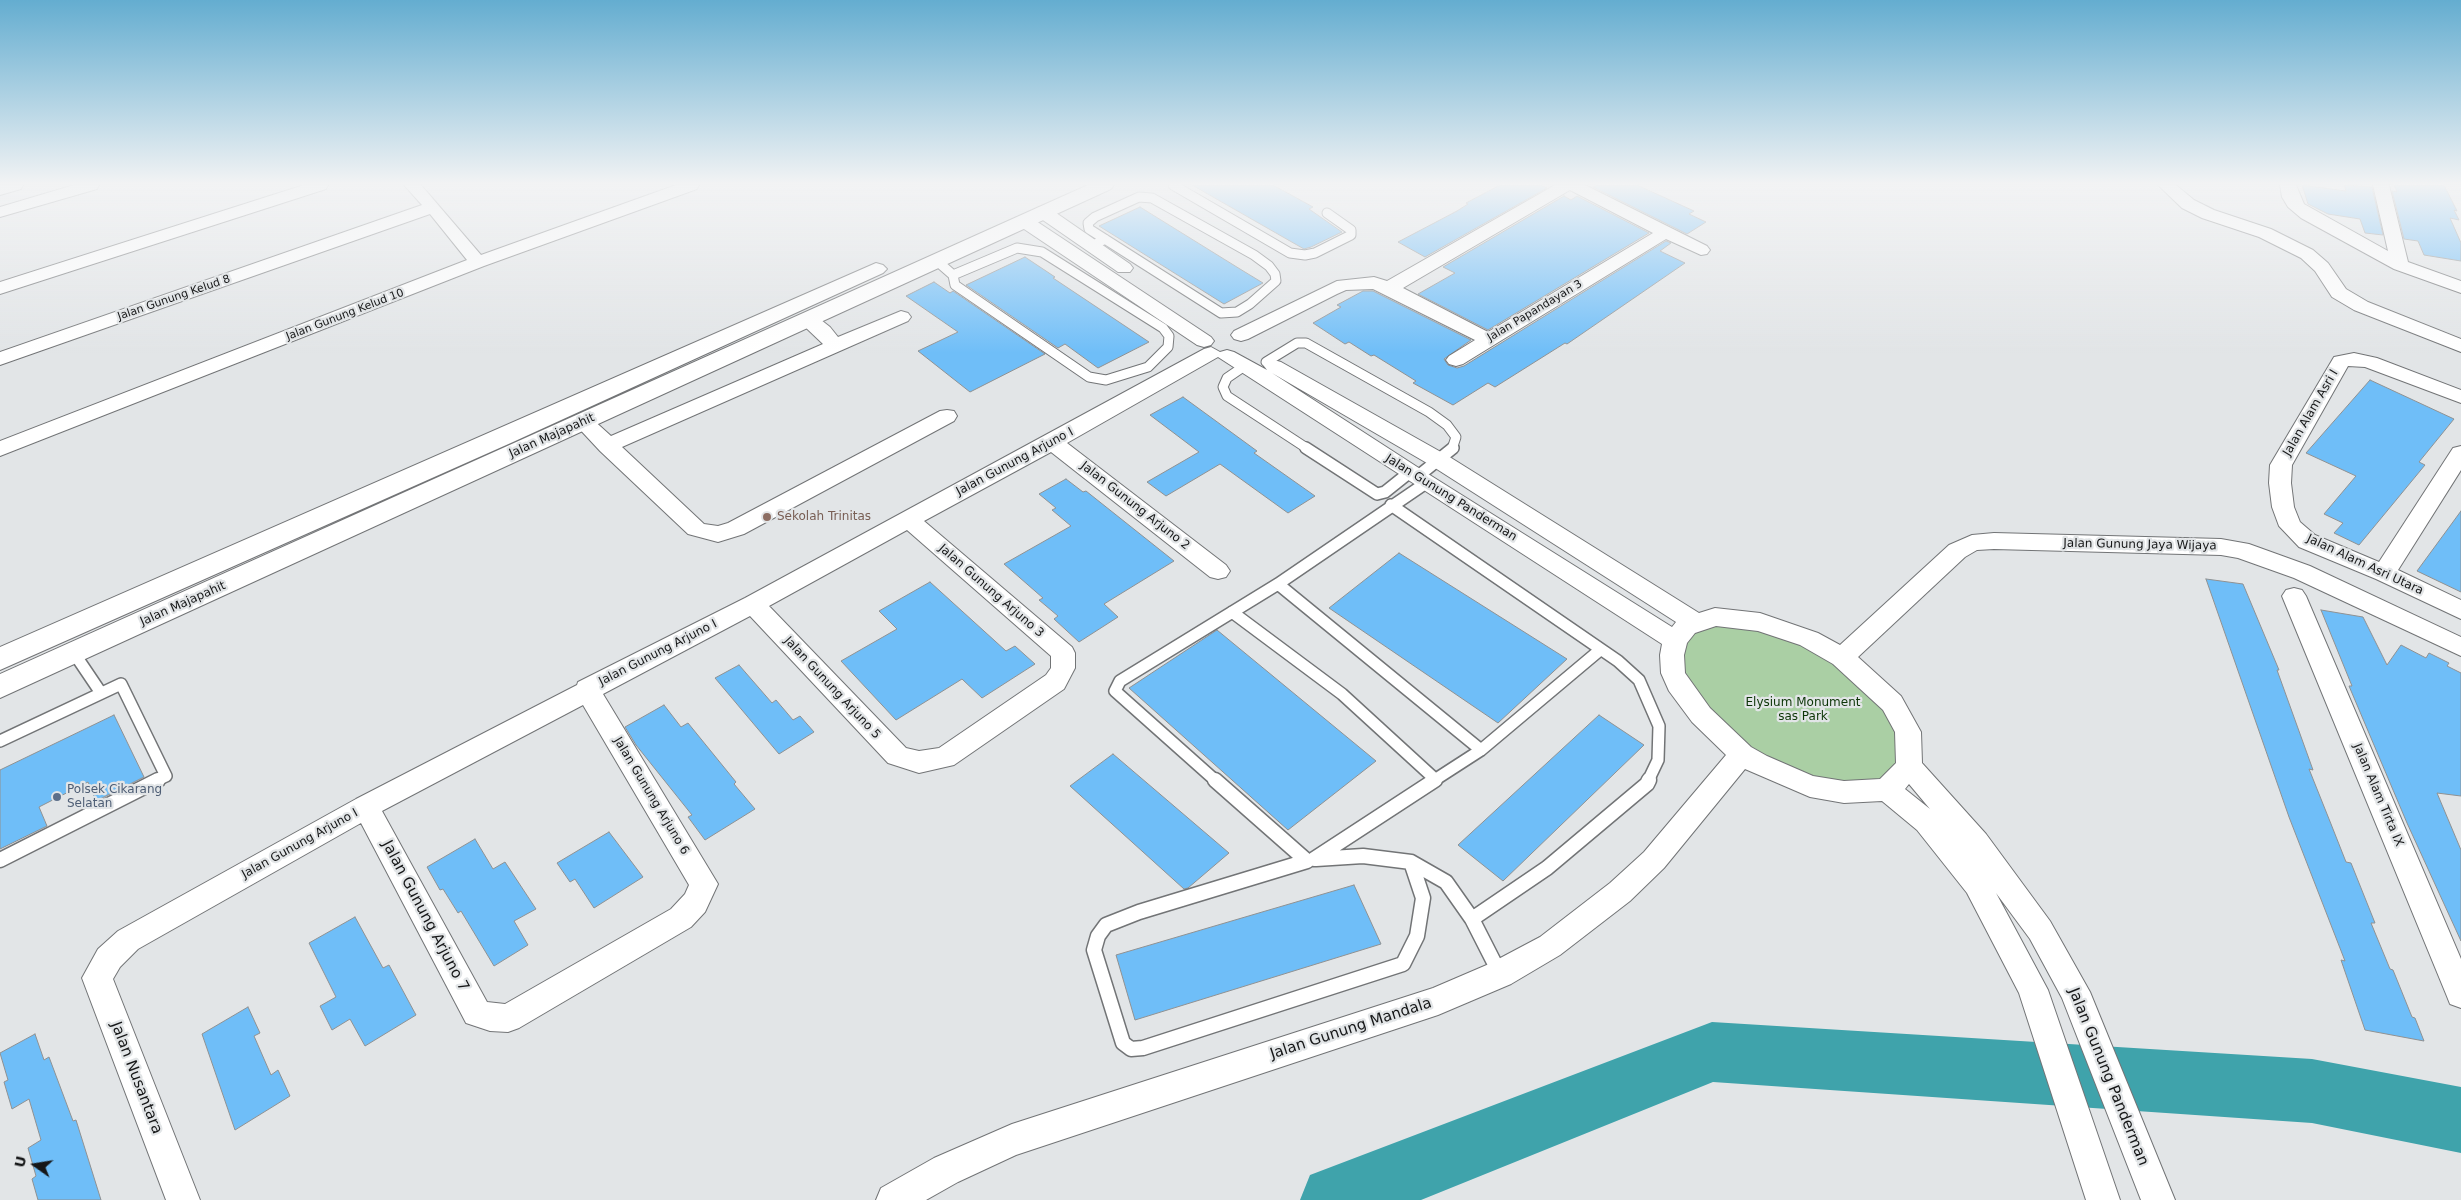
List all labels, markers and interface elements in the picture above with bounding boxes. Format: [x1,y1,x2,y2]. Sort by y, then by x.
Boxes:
street label: Jalan Gunung Kelud 8 [116,273,232,323]
street label: Jalan Papandayan 3 [1485,277,1585,345]
street label: Jalan Gunung Kelud 10 [284,286,406,344]
street label: Jalan Alam Asri I [2280,367,2342,459]
street label: Jalan Majapahit [507,411,597,461]
street label: Jalan Gunung Arjuno I [954,425,1076,499]
street label: Jalan Gunung Panderman [1383,452,1519,544]
street label: Jalan Gunung Arjuno 2 [1078,459,1192,553]
place label: Sekolah Trinitas [777,510,871,524]
marker: Sekolah Trinitas [761,511,773,523]
street label: Jalan Alam Asri Utara [2304,532,2426,598]
street label: Jalan Gunung Jaya Wijaya [2063,536,2217,554]
street label: Jalan Gunung Arjuno 3 [935,541,1047,641]
street label: Jalan Majapahit [138,579,228,629]
street label: Jalan Gunung Arjuno I [597,617,719,689]
street label: Jalan Gunung Arjuno 5 [781,634,883,742]
park label: Elysium Monument sas Park [1745,696,1861,724]
street label: Jalan Gunung Arjuno 6 [610,735,692,857]
street label: Jalan Alam Tirta IX [2350,741,2406,849]
place label: Polsek Cikarang Selatan [67,783,162,811]
marker: Polsek Cikarang Selatan [51,791,63,803]
street label: Jalan Gunung Arjuno I [239,806,361,882]
street label: Jalan Gunung Arjuno 7 [378,837,472,995]
street label: Jalan Gunung Panderman [2064,985,2152,1169]
street label: Jalan Gunung Mandala [1268,994,1434,1064]
street label: Jalan Nusantara [106,1019,166,1137]
north arrow [10,1140,60,1190]
text: U [11,1154,29,1169]

